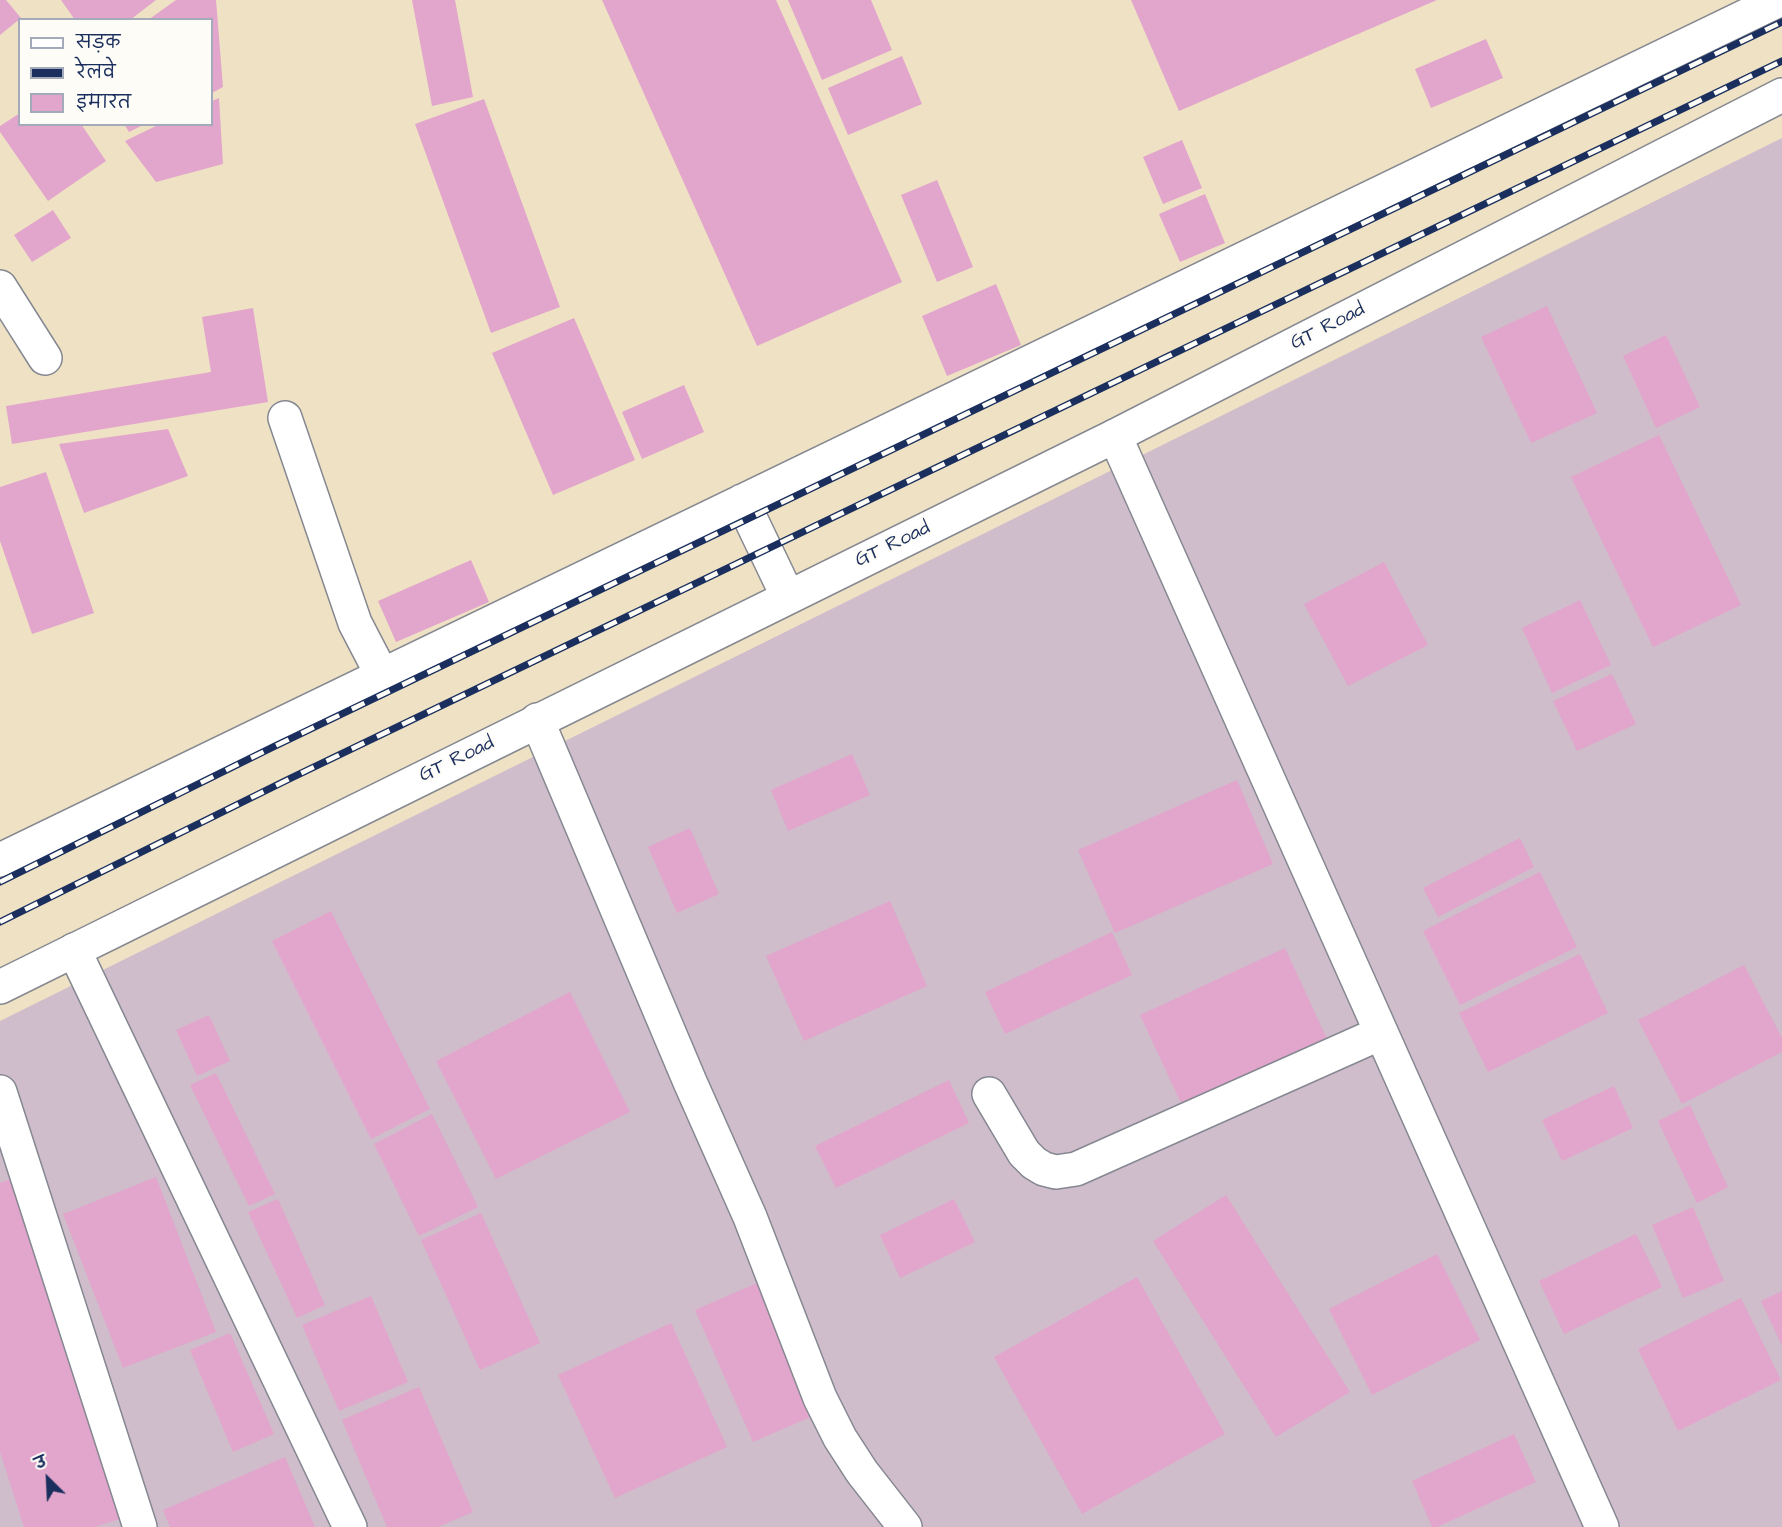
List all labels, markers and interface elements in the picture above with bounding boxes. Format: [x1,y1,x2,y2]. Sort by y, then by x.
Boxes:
legend [18,18,213,126]
text: सड़क [76,30,120,55]
text: रेलवे [76,60,116,85]
text: इमारत [76,90,131,115]
street label: GT Road [1287,298,1369,356]
street label: GT Road [852,517,934,573]
street label: GT Road [416,732,498,788]
north arrow [18,1449,78,1509]
text: उ [31,1450,50,1475]

